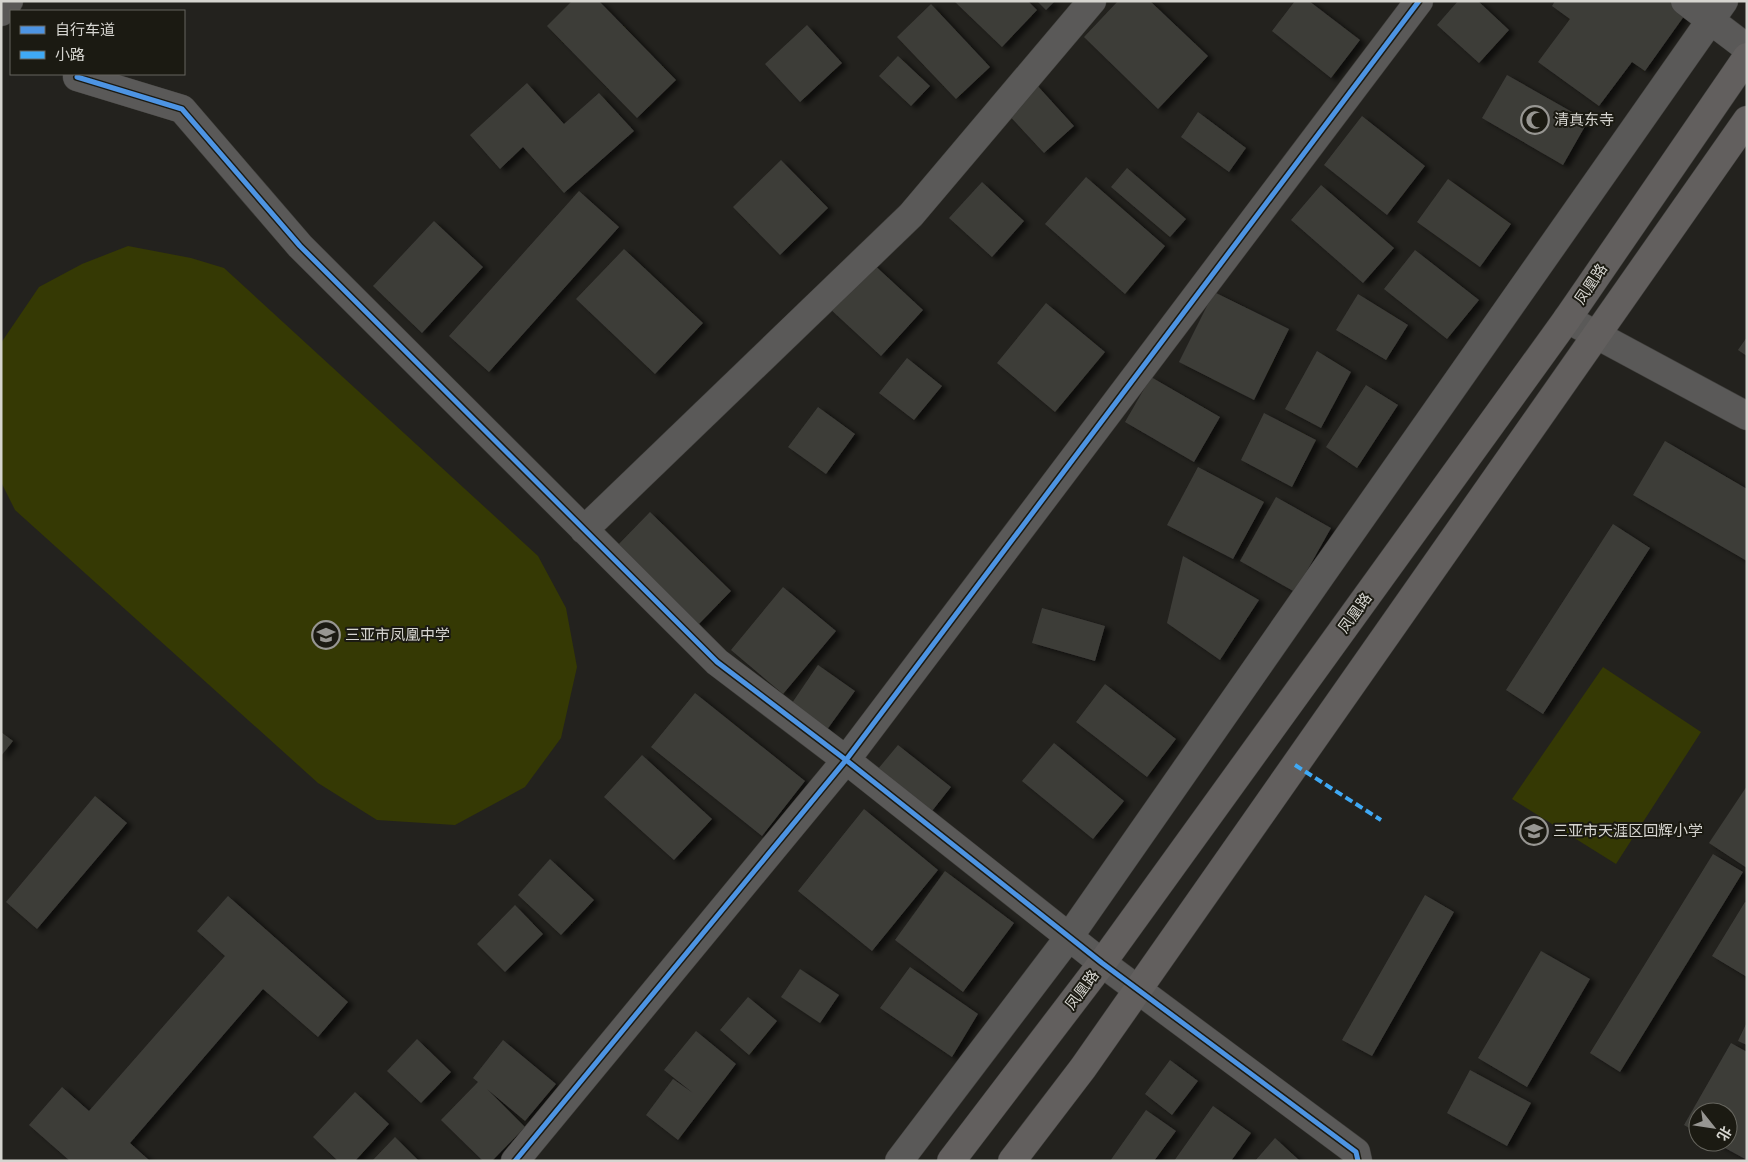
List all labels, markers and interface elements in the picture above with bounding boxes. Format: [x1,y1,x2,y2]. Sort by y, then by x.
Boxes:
legend [10,10,185,75]
text: 自行车道 [55,20,115,39]
text: 小路 [55,45,85,64]
mosque icon: 清真东寺 [1520,105,1550,135]
place label: 清真东寺 [1554,110,1614,129]
street label: 凤凰路 [1570,260,1611,308]
street label: 凤凰路 [1334,589,1376,636]
school or university icon: 三亚市凤凰中学 [311,620,341,650]
place label: 三亚市凤凰中学 [345,625,450,644]
school or university icon: 三亚市天涯区回辉小学 [1519,816,1549,846]
place label: 三亚市天涯区回辉小学 [1553,821,1703,840]
street label: 凤凰路 [1060,966,1103,1013]
north arrow [1688,1102,1738,1152]
text: 北 [1713,1123,1736,1144]

